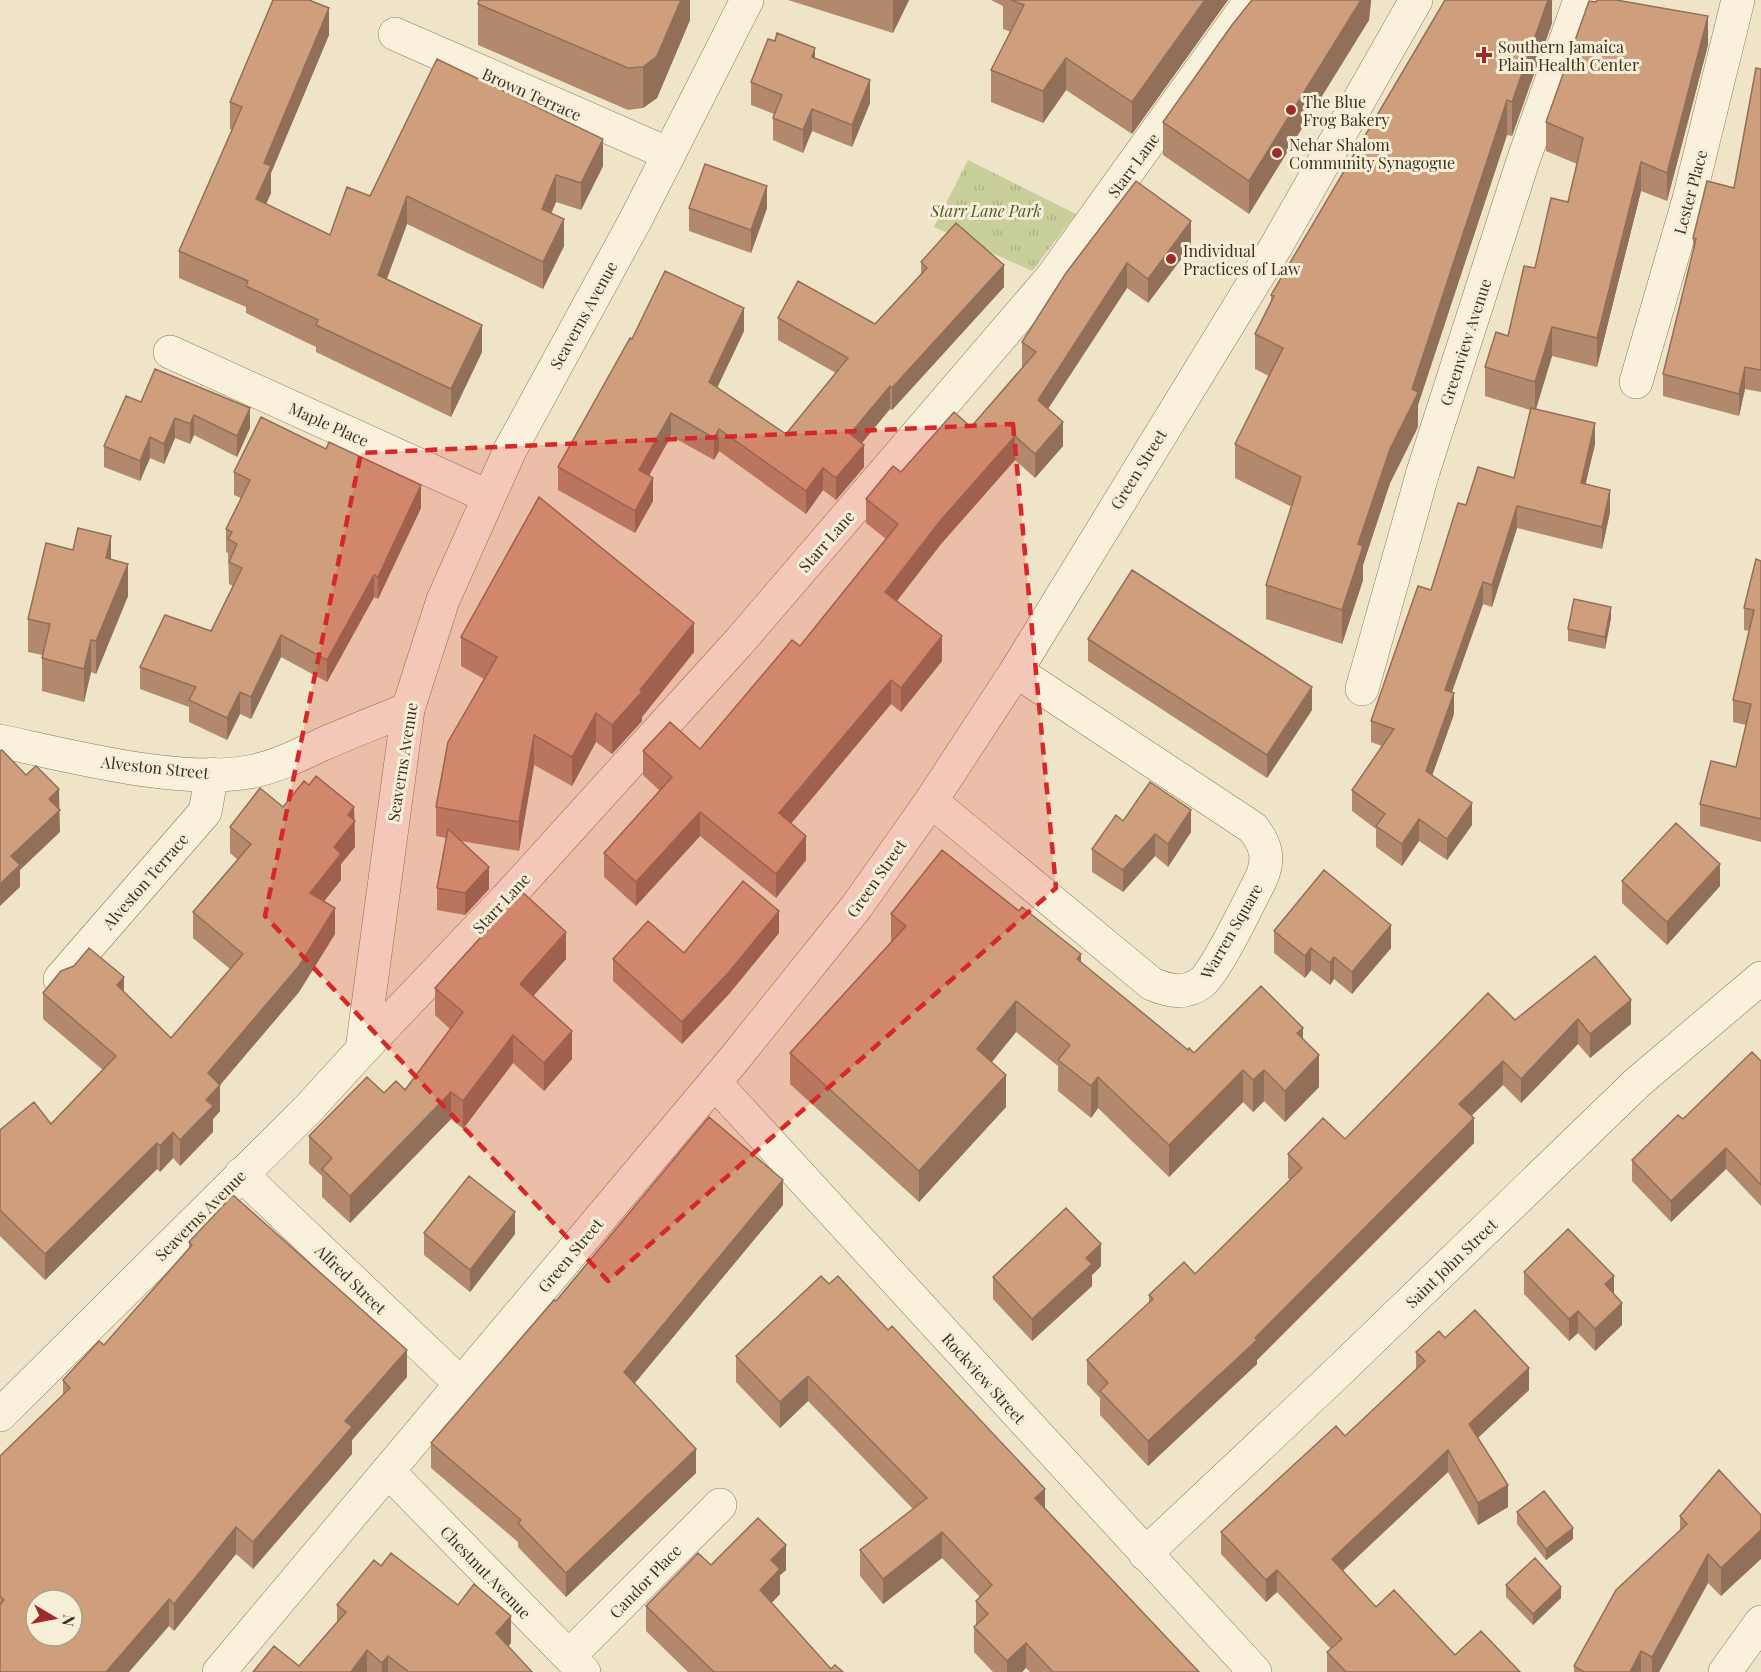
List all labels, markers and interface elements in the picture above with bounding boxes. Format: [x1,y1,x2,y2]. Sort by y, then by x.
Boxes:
place label: Southern Jamaica Plain Health Center [1498,36,1639,75]
marker: Southern Jamaica Plain Health Center [1475,46,1493,64]
street label: Brown Terrace [479,63,585,125]
place label: The Blue Frog Bakery [1303,91,1390,130]
marker: The Blue Frog Bakery [1284,103,1298,117]
street label: Starr Lane [1102,128,1164,202]
place label: Nehar Shalom Community Synagogue [1289,134,1455,173]
marker: Nehar Shalom Community Synagogue [1270,146,1284,160]
street label: Lester Place [1669,147,1711,237]
park label: Starr Lane Park [930,200,1041,221]
place label: Individual Practices of Law [1183,240,1301,279]
marker: Individual Practices of Law [1164,252,1178,266]
street label: Seaverns Avenue [545,257,621,373]
street label: Greenview Avenue [1435,276,1495,408]
street label: Maple Place [286,397,372,451]
street label: Green Street [1105,425,1171,513]
street label: Starr Lane [793,506,859,576]
street label: Seaverns Avenue [382,701,422,823]
street label: Alveston Street [99,751,210,783]
street label: Alveston Terrace [97,829,192,934]
street label: Green Street [841,835,911,921]
street label: Starr Lane [468,868,534,938]
street label: Warren Square [1195,879,1267,983]
street label: Seaverns Avenue [150,1165,250,1265]
street label: Green Street [533,1213,607,1297]
street label: Saint John Street [1401,1214,1502,1312]
street label: Alfred Street [310,1239,391,1318]
street label: Rockview Street [938,1328,1031,1428]
street label: Chestnut Avenue [436,1521,536,1623]
street label: Candor Place [604,1540,686,1622]
north arrow [24,1588,84,1648]
text: N [58,1613,81,1629]

